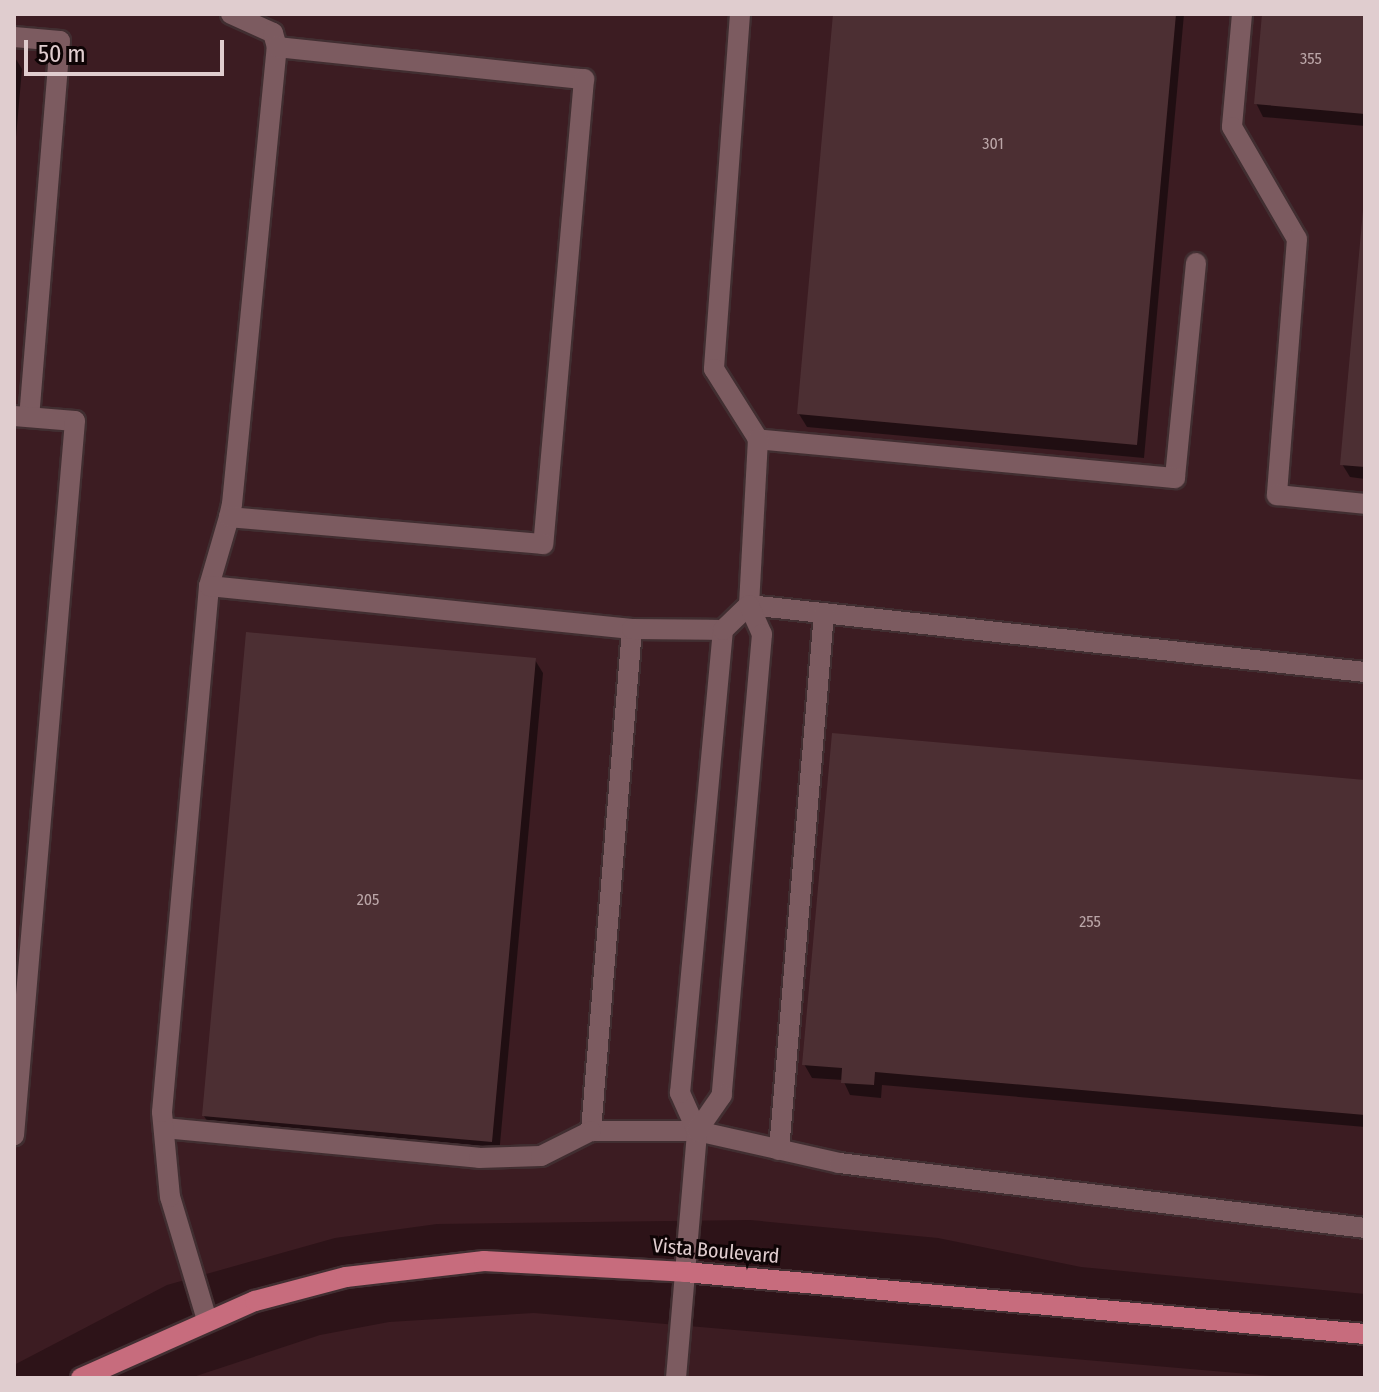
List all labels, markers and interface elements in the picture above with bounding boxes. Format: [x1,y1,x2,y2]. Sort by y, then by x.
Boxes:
scale bar [28,24,228,74]
text: 50 m [38,40,86,68]
house number: 355 [1300,49,1322,69]
house number: 301 [982,134,1004,154]
house number: 205 [357,890,379,910]
house number: 255 [1079,912,1101,932]
street label: Vista Boulevard [652,1234,780,1268]

